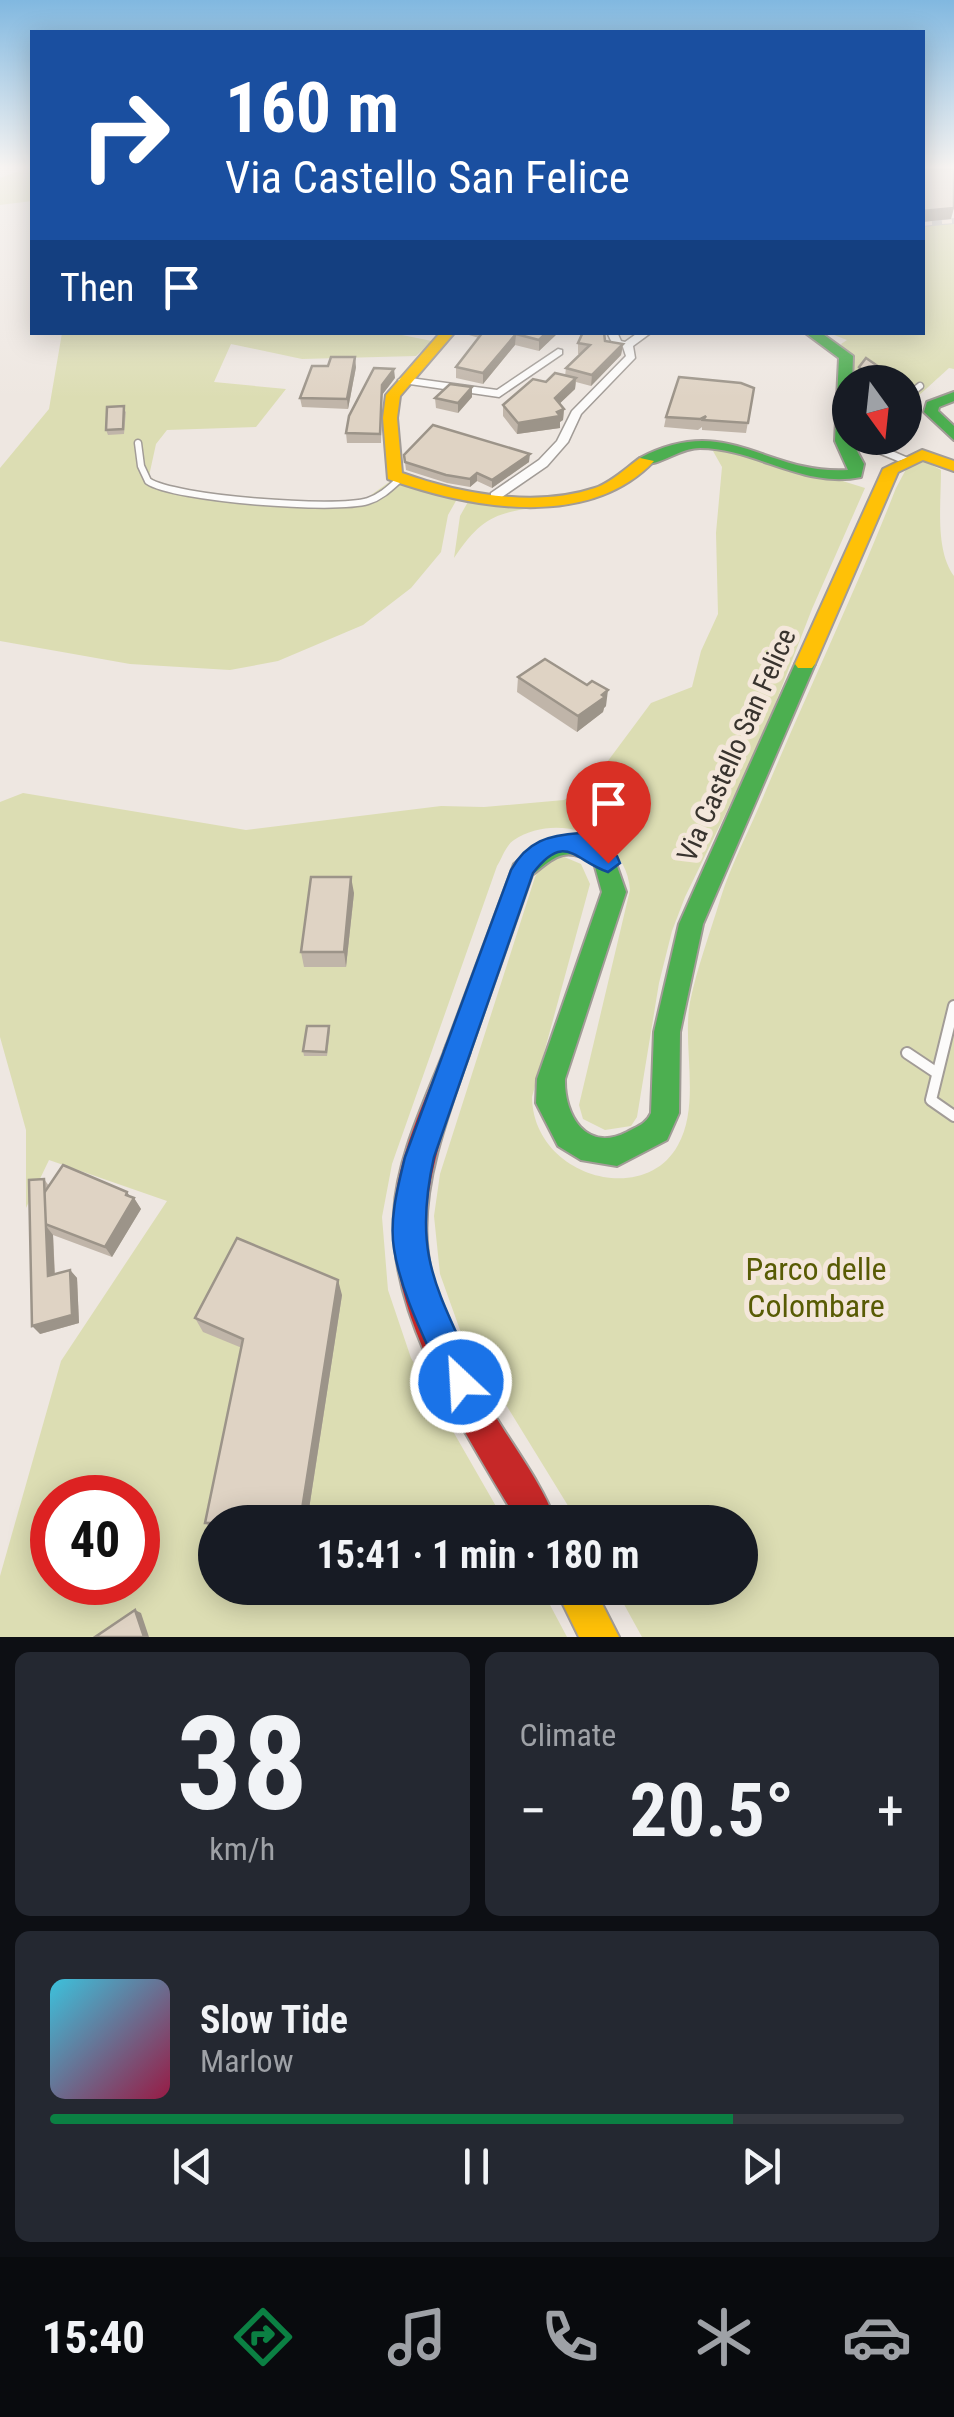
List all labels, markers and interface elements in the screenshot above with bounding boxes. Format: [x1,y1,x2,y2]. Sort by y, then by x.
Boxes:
text: 160 m [225,67,399,149]
icon: right [60,70,190,200]
text: Via Castello San Felice [225,151,630,204]
icon: arrive [154,260,209,315]
text: Then [60,266,134,310]
north arrow [832,365,922,455]
map controls [832,365,922,455]
street label: Via Castello San Felice [670,623,803,867]
pin [566,761,651,864]
icon: arrive [581,776,636,831]
park label: Parco delle Colombare [745,1250,887,1325]
position arrow [409,1330,513,1434]
speed limit sign: 40 [30,1475,160,1605]
text: 15:41 · 1 min · 180 m [317,1533,639,1577]
text: 38 [177,1688,308,1841]
text: Climate [520,1716,616,1754]
text: 20.5° [630,1766,794,1854]
text: − [520,1779,547,1843]
text: + [877,1779,904,1843]
text: km/h [209,1830,275,1868]
text: Slow Tide [200,1998,348,2042]
text: Marlow [200,2042,293,2080]
icon: previous [165,2139,220,2194]
icon: pause [449,2139,504,2194]
icon: next [734,2139,789,2194]
icon: directions [228,2302,298,2372]
icon: music [382,2302,452,2372]
icon: phone [535,2302,605,2372]
icon: climate [689,2302,759,2372]
icon: car [842,2302,912,2372]
text: 15:40 [42,2311,145,2364]

